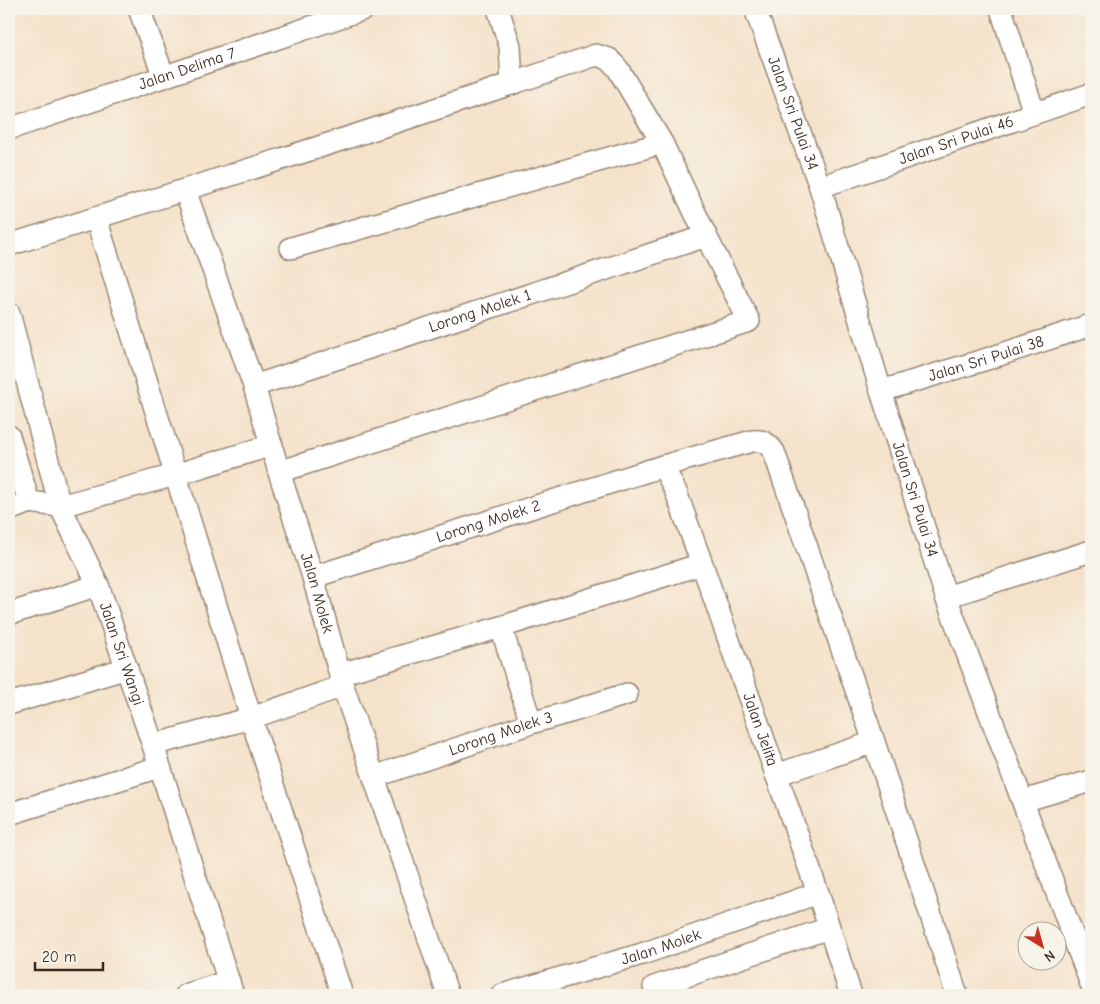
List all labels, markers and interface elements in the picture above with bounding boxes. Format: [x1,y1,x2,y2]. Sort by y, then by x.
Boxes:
street label: Jalan Delima 7 [136,44,238,94]
street label: Jalan Sri Pulai 34 [764,54,822,173]
street label: Jalan Sri Pulai 46 [896,112,1016,168]
street label: Lorong Molek 1 [427,286,533,336]
street label: Jalan Sri Pulai 38 [926,332,1046,385]
street label: Jalan Sri Pulai 34 [889,440,942,559]
street label: Lorong Molek 2 [434,496,543,546]
street label: Jalan Molek [297,550,337,635]
street label: Jalan Sri Wangi [96,600,148,708]
street label: Jalan Jelita [739,690,782,768]
street label: Lorong Molek 3 [447,708,555,760]
north arrow [1018,922,1068,972]
street label: Jalan Molek [619,925,703,969]
scale bar [35,939,102,971]
text: N [1041,946,1058,966]
text: 20 m [42,948,76,966]

